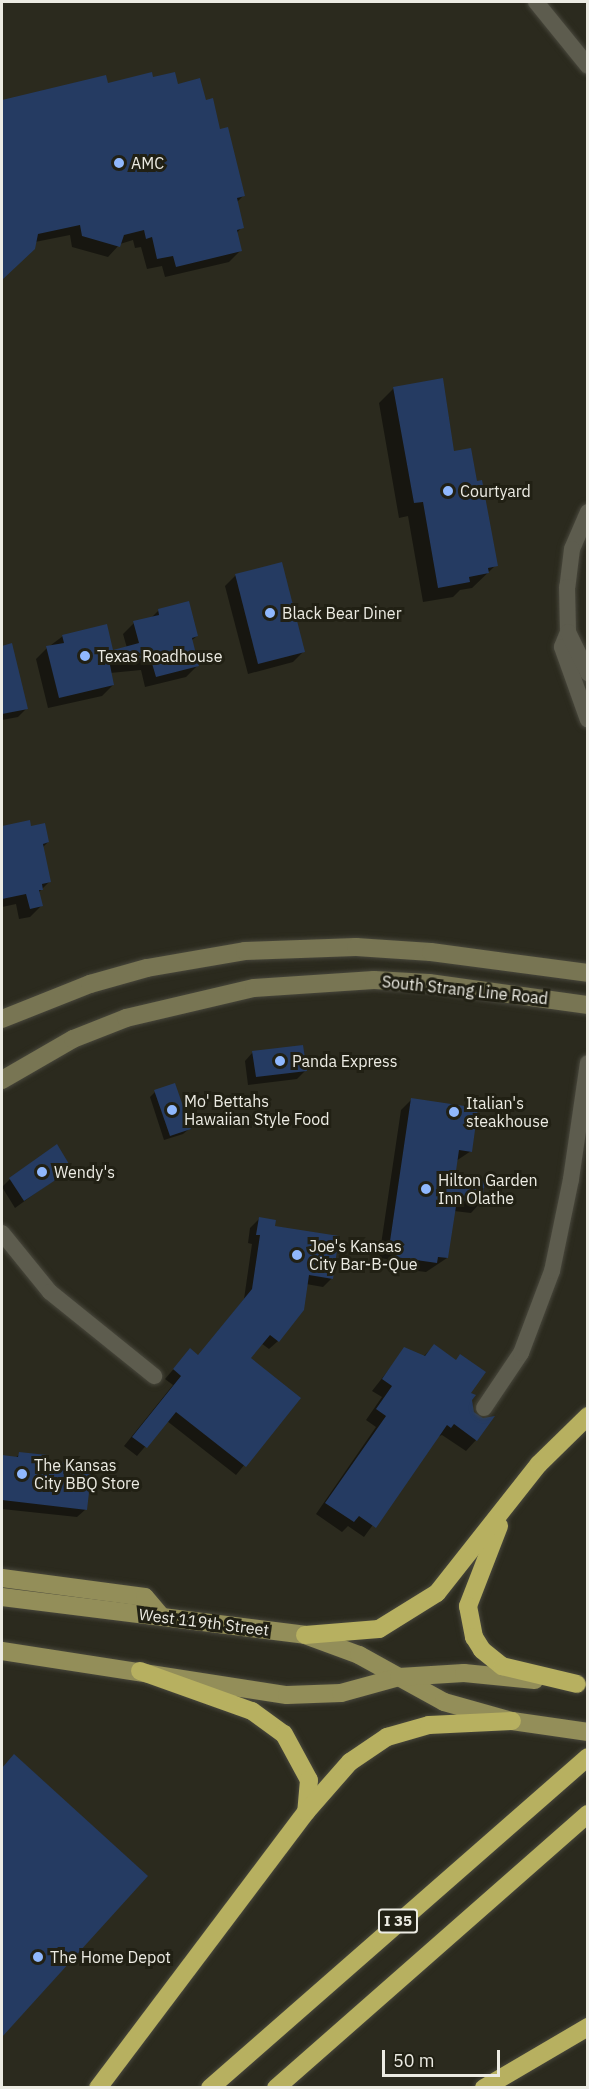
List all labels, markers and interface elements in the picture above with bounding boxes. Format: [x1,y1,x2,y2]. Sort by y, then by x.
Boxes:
place label: AMC [131,153,164,173]
marker: AMC [112,156,126,170]
place label: Courtyard [460,481,531,501]
marker: Courtyard [441,484,455,498]
place label: Black Bear Diner [282,603,402,623]
marker: Black Bear Diner [263,606,277,620]
place label: Texas Roadhouse [97,646,222,666]
marker: Texas Roadhouse [78,649,92,663]
street label: South Strang Line Road [381,972,549,1008]
place label: Panda Express [292,1051,398,1071]
marker: Panda Express [273,1054,287,1068]
place label: Mo' Bettahs Hawaiian Style Food [184,1091,329,1129]
place label: Italian's steakhouse [466,1093,549,1131]
marker: Mo' Bettahs Hawaiian Style Food [165,1103,179,1117]
marker: Italian's steakhouse [447,1105,461,1119]
place label: Wendy's [54,1162,115,1182]
marker: Wendy's [35,1165,49,1179]
place label: Hilton Garden Inn Olathe [438,1170,538,1208]
marker: Hilton Garden Inn Olathe [419,1182,433,1196]
place label: Joe's Kansas City Bar-B-Que [309,1236,418,1274]
marker: Joe's Kansas City Bar-B-Que [290,1248,304,1262]
place label: The Kansas City BBQ Store [34,1455,140,1493]
marker: The Kansas City BBQ Store [15,1467,29,1481]
street label: West 119th Street [138,1604,270,1640]
road number: I 35 [377,1909,419,1933]
place label: The Home Depot [50,1947,171,1967]
marker: The Home Depot [31,1950,45,1964]
scale bar [385,2038,504,2076]
text: 50 m [393,2049,435,2072]

